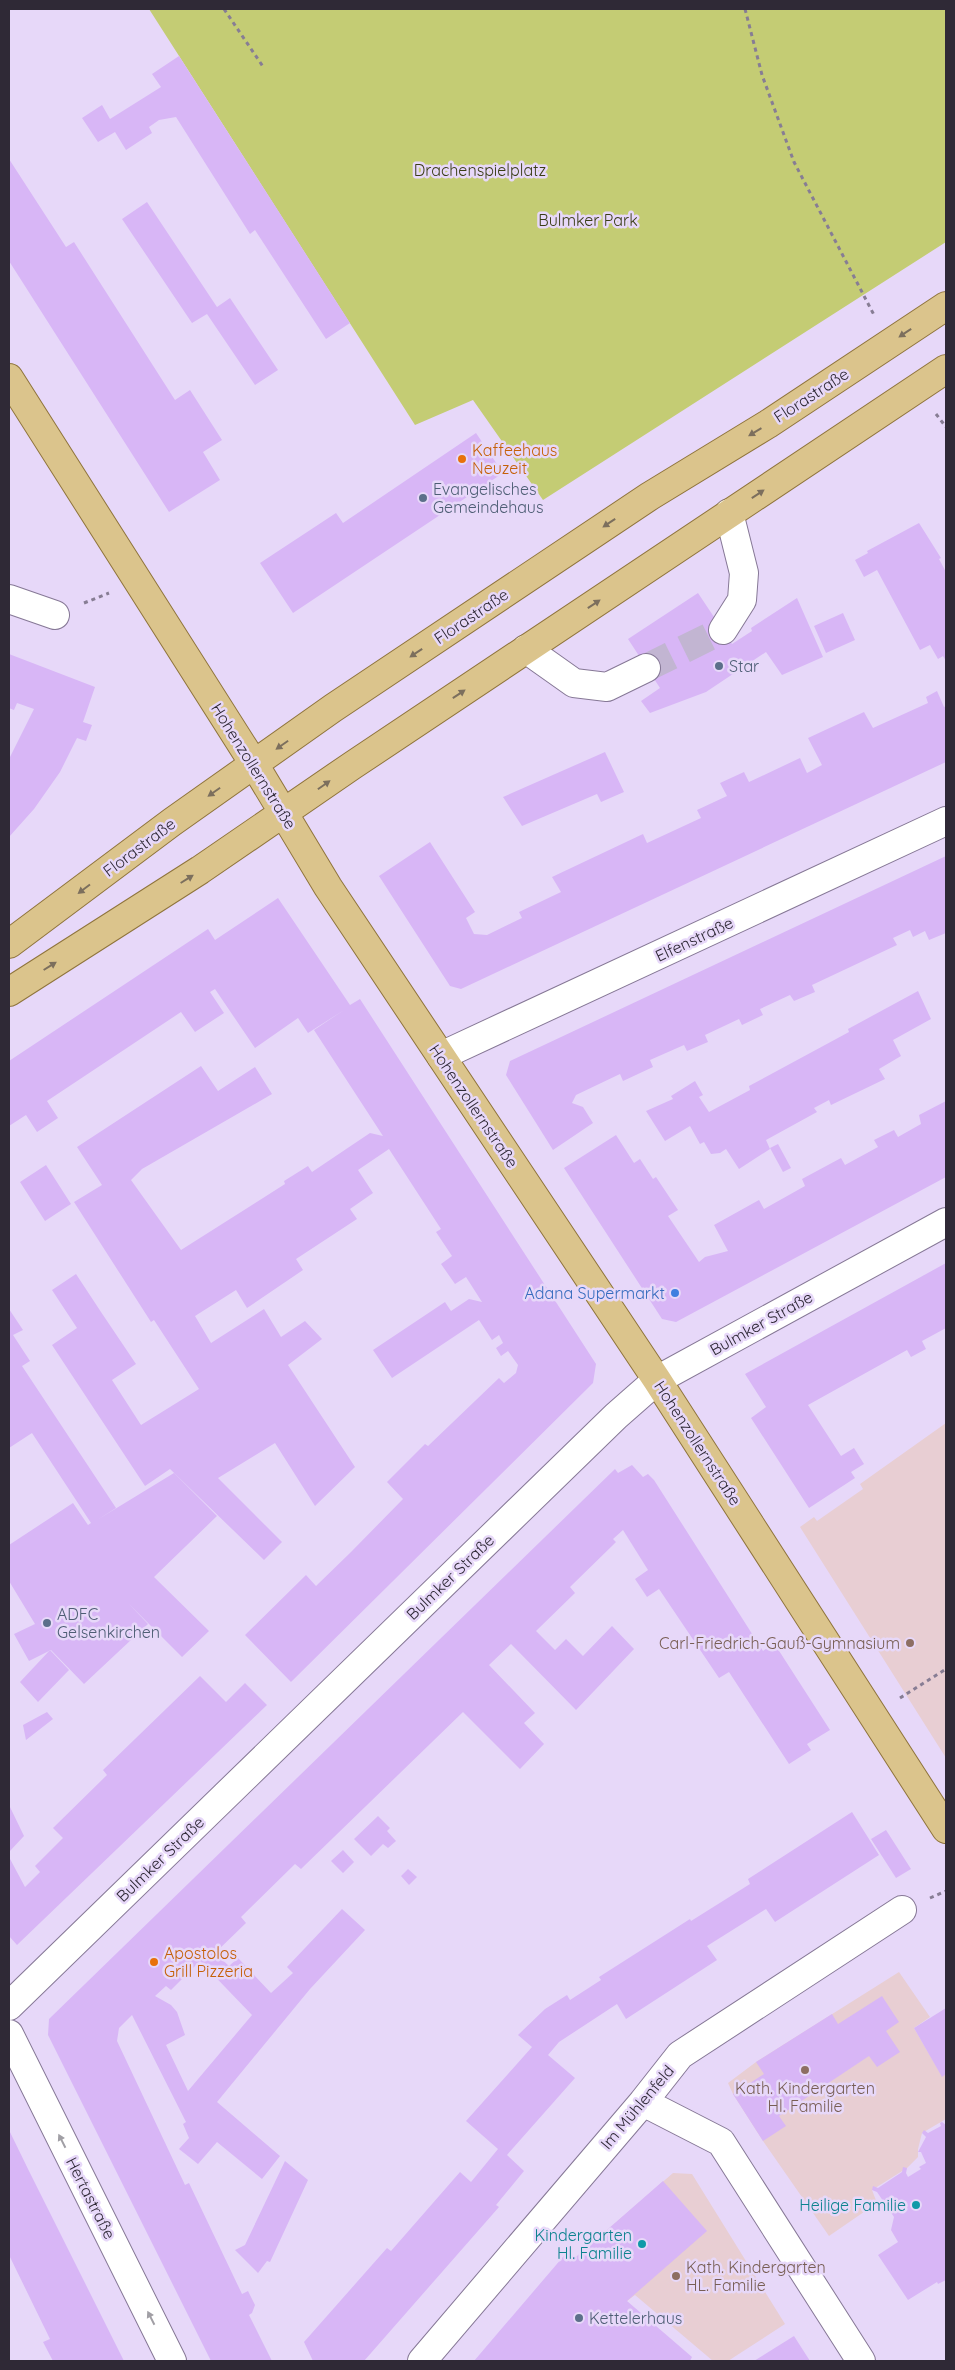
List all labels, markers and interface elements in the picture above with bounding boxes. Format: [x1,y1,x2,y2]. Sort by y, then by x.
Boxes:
park label: Drachenspielplatz [414,160,546,180]
park label: Bulmker Park [538,210,638,230]
one-way arrow [899,328,912,338]
street label: Florastraße [770,363,852,427]
one-way arrow [748,427,761,436]
place label: Kaffeehaus Neuzeit [472,440,557,478]
marker: Kaffeehaus Neuzeit [456,453,468,465]
place label: Evangelisches Gemeindehaus [433,479,543,517]
one-way arrow [751,489,765,499]
marker: Evangelisches Gemeindehaus [417,492,429,504]
one-way arrow [602,518,616,528]
street label: Florastraße [430,584,512,648]
one-way arrow [587,599,601,609]
one-way arrow [409,648,423,658]
place label: Star [729,656,759,676]
marker: Star [713,660,725,672]
one-way arrow [452,689,465,699]
street label: Hohenzollernstraße [207,699,301,833]
one-way arrow [275,740,289,750]
one-way arrow [317,780,331,790]
one-way arrow [207,787,221,797]
street label: Florastraße [99,813,179,881]
one-way arrow [181,874,194,883]
one-way arrow [77,884,91,894]
street label: Elfenstraße [652,912,736,966]
one-way arrow [43,961,57,970]
street label: Hohenzollernstraße [425,1040,523,1172]
place label: Adana Supermarkt [525,1283,665,1303]
marker: Adana Supermarkt [669,1287,681,1299]
street label: Bulmker Straße [706,1287,816,1359]
street label: Hohenzollernstraße [650,1377,746,1509]
street label: Bulmker Straße [402,1530,498,1624]
place label: ADFC Gelsenkirchen [57,1604,160,1642]
marker: ADFC Gelsenkirchen [41,1617,53,1629]
place label: Carl-Friedrich-Gauß-Gymnasium [659,1633,900,1653]
marker: Carl-Friedrich-Gauß-Gymnasium [904,1637,916,1649]
street label: Bulmker Straße [112,1812,208,1906]
place label: Apostolos Grill Pizzeria [164,1943,253,1981]
marker: Apostolos Grill Pizzeria [148,1956,160,1968]
street label: Im Mühlenfeld [596,2061,678,2153]
marker: Kath. Kindergarten Hl. Familie [799,2064,811,2076]
place label: Kath. Kindergarten Hl. Familie [735,2078,875,2116]
one-way arrow [58,2134,66,2148]
street label: Hertastraße [62,2154,120,2242]
place label: Heilige Familie [799,2195,906,2215]
marker: Heilige Familie [910,2199,922,2211]
place label: Kindergarten Hl. Familie [534,2225,632,2263]
marker: Kindergarten Hl. Familie [636,2238,648,2250]
place label: Kath. Kindergarten HL. Familie [686,2257,826,2295]
marker: Kath. Kindergarten HL. Familie [670,2270,682,2282]
place label: Kettelerhaus [589,2308,682,2328]
one-way arrow [147,2310,155,2325]
marker: Kettelerhaus [573,2312,585,2324]

